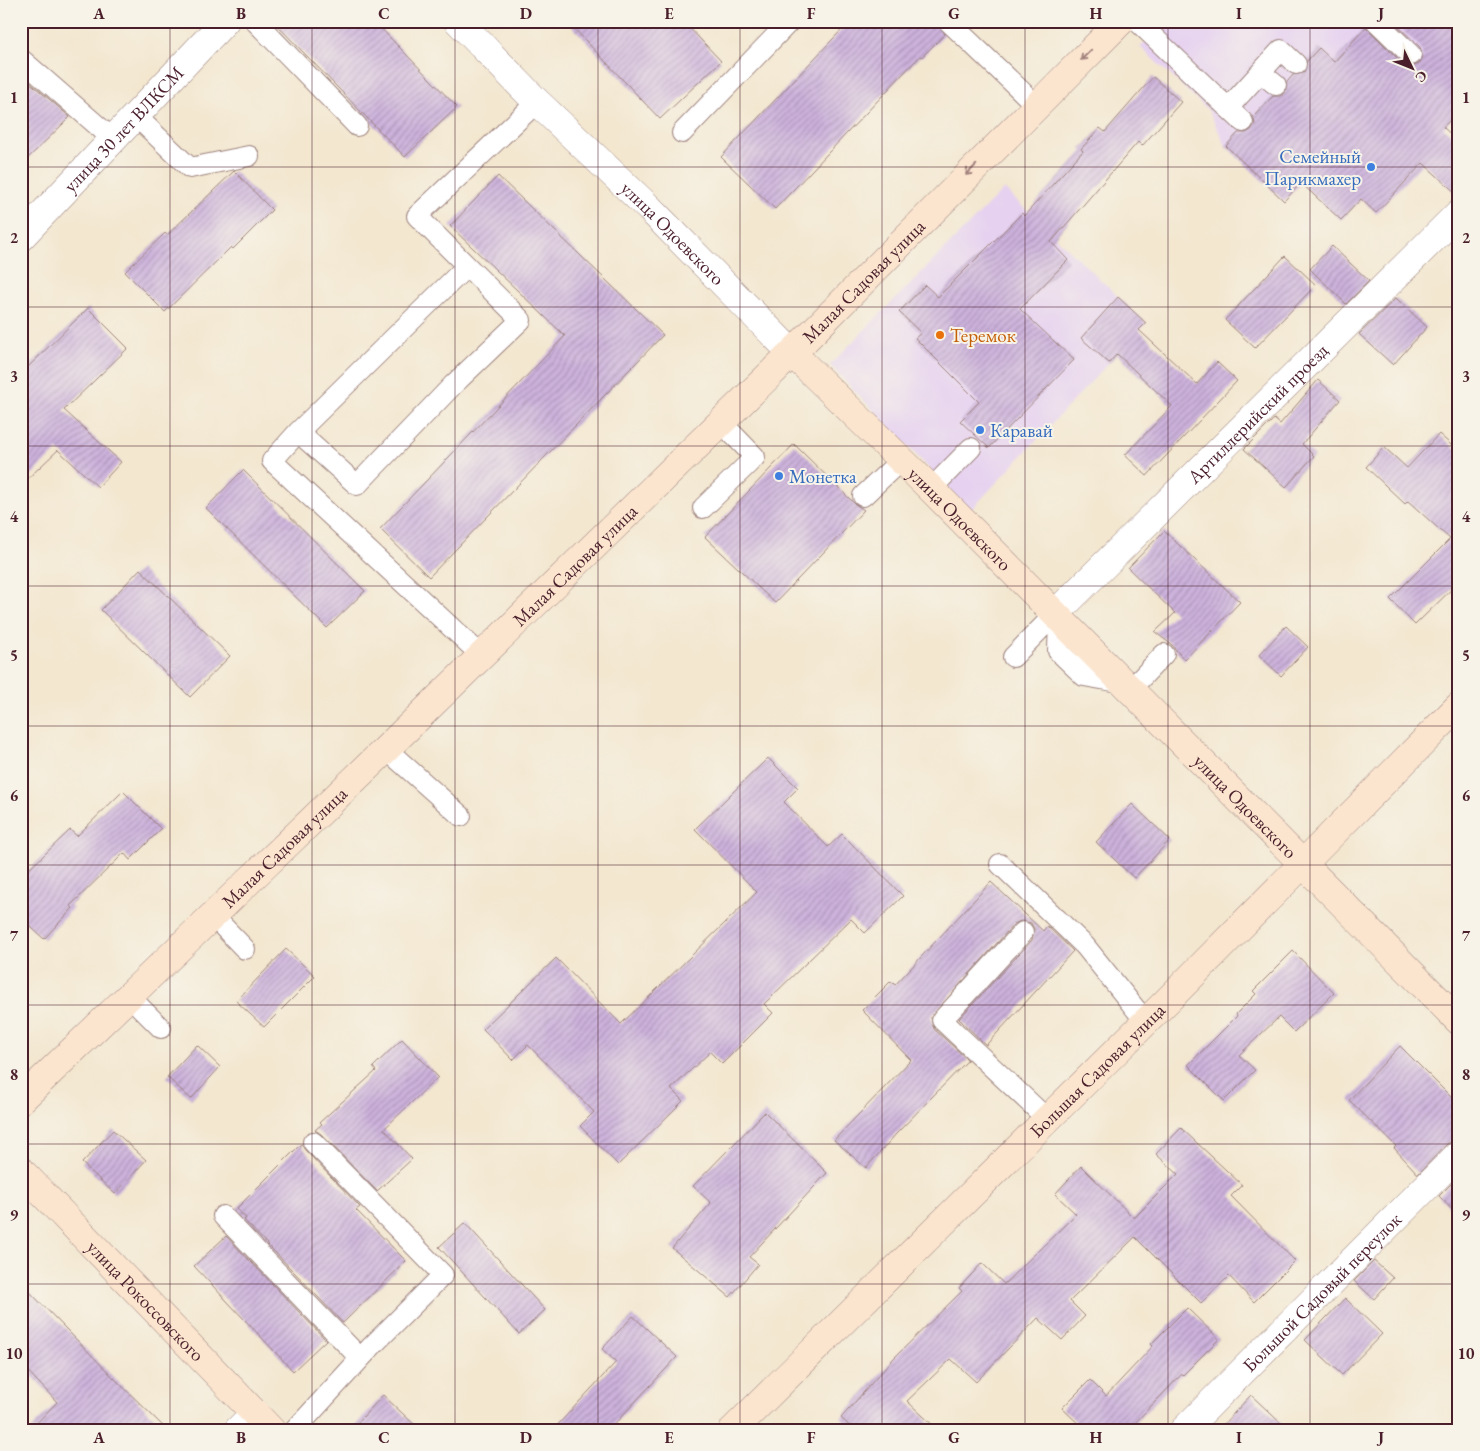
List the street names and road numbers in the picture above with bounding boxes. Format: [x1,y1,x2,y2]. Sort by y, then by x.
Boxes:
street label: улица 30 лет ВЛКСМ [58,60,189,197]
street label: улица Одоевского [616,175,731,290]
street label: Малая Садовая улица [796,213,931,348]
street label: Артиллерийский проезд [1181,338,1333,489]
street label: улица Одоевского [903,461,1018,576]
street label: Малая Садовая улица [507,498,643,631]
street label: улица Одоевского [1188,748,1303,864]
street label: Малая Садовая улица [216,781,352,913]
street label: Большая Садовая улица [1024,997,1171,1143]
street label: Большой Садовый переулок [1237,1207,1407,1377]
street label: улица Рокоссовского [82,1235,210,1366]

